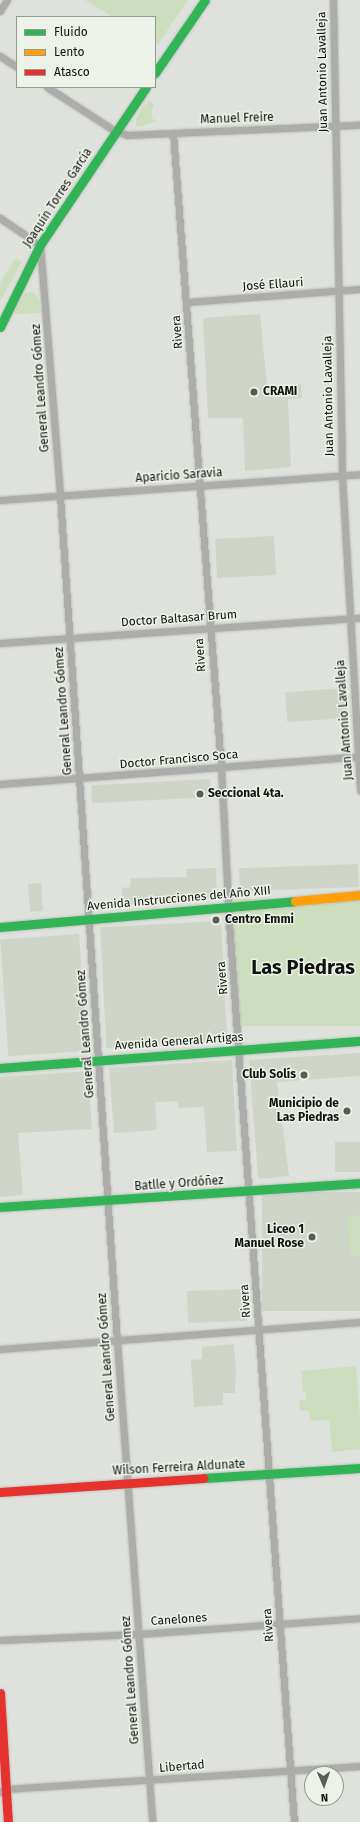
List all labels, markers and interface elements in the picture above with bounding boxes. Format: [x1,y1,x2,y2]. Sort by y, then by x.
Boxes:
street label: Juan Antonio Lavalleja [315,11,331,133]
legend [16,16,156,88]
text: Fluido [54,25,88,39]
text: Lento [54,45,84,59]
text: Atasco [54,65,90,79]
street label: Manuel Freire [200,111,274,127]
street label: Joaquín Torres García [20,146,96,250]
street label: José Ellauri [242,276,304,294]
street label: Rivera [170,315,186,349]
street label: General Leandro Gómez [29,323,53,453]
street label: Juan Antonio Lavalleja [321,335,337,457]
place label: CRAMI [263,385,297,399]
marker: CRAMI [248,386,260,398]
street label: Aparicio Saravia [135,466,223,486]
street label: Doctor Baltasar Brum [120,608,238,630]
street label: Rivera [193,638,209,672]
street label: General Leandro Gómez [52,646,76,776]
street label: Juan Antonio Lavalleja [334,659,356,781]
street label: Doctor Francisco Soca [119,748,239,772]
place label: Seccional 4ta. [208,787,284,801]
marker: Seccional 4ta. [195,789,205,799]
street label: Avenida Instrucciones del Año XIII [87,884,271,914]
place label: Centro Emmi [225,913,294,927]
marker: Centro Emmi [210,914,222,926]
district label: Las Piedras [251,955,355,979]
street label: Rivera [214,961,232,995]
street label: General Leandro Gómez [74,969,98,1099]
street label: Avenida General Artigas [114,1030,244,1054]
place label: Club Solís [242,1068,296,1082]
marker: Club Solís [299,1070,309,1080]
place label: Municipio de Las Piedras [269,1097,339,1125]
marker: Municipio de Las Piedras [342,1106,352,1116]
street label: Batlle y Ordóñez [134,1174,224,1194]
place label: Liceo 1 Manuel Rose [235,1223,304,1251]
marker: Liceo 1 Manuel Rose [307,1232,317,1242]
street label: Rivera [238,1284,254,1318]
street label: General Leandro Gómez [95,1292,119,1422]
street label: Wilson Ferreira Aldunate [112,1457,246,1479]
street label: Rivera [261,1608,277,1642]
street label: Canelones [150,1611,208,1629]
street label: General Leandro Gómez [119,1615,143,1745]
street label: Libertad [159,1758,205,1776]
north arrow [304,1766,344,1806]
text: N [321,1791,328,1804]

